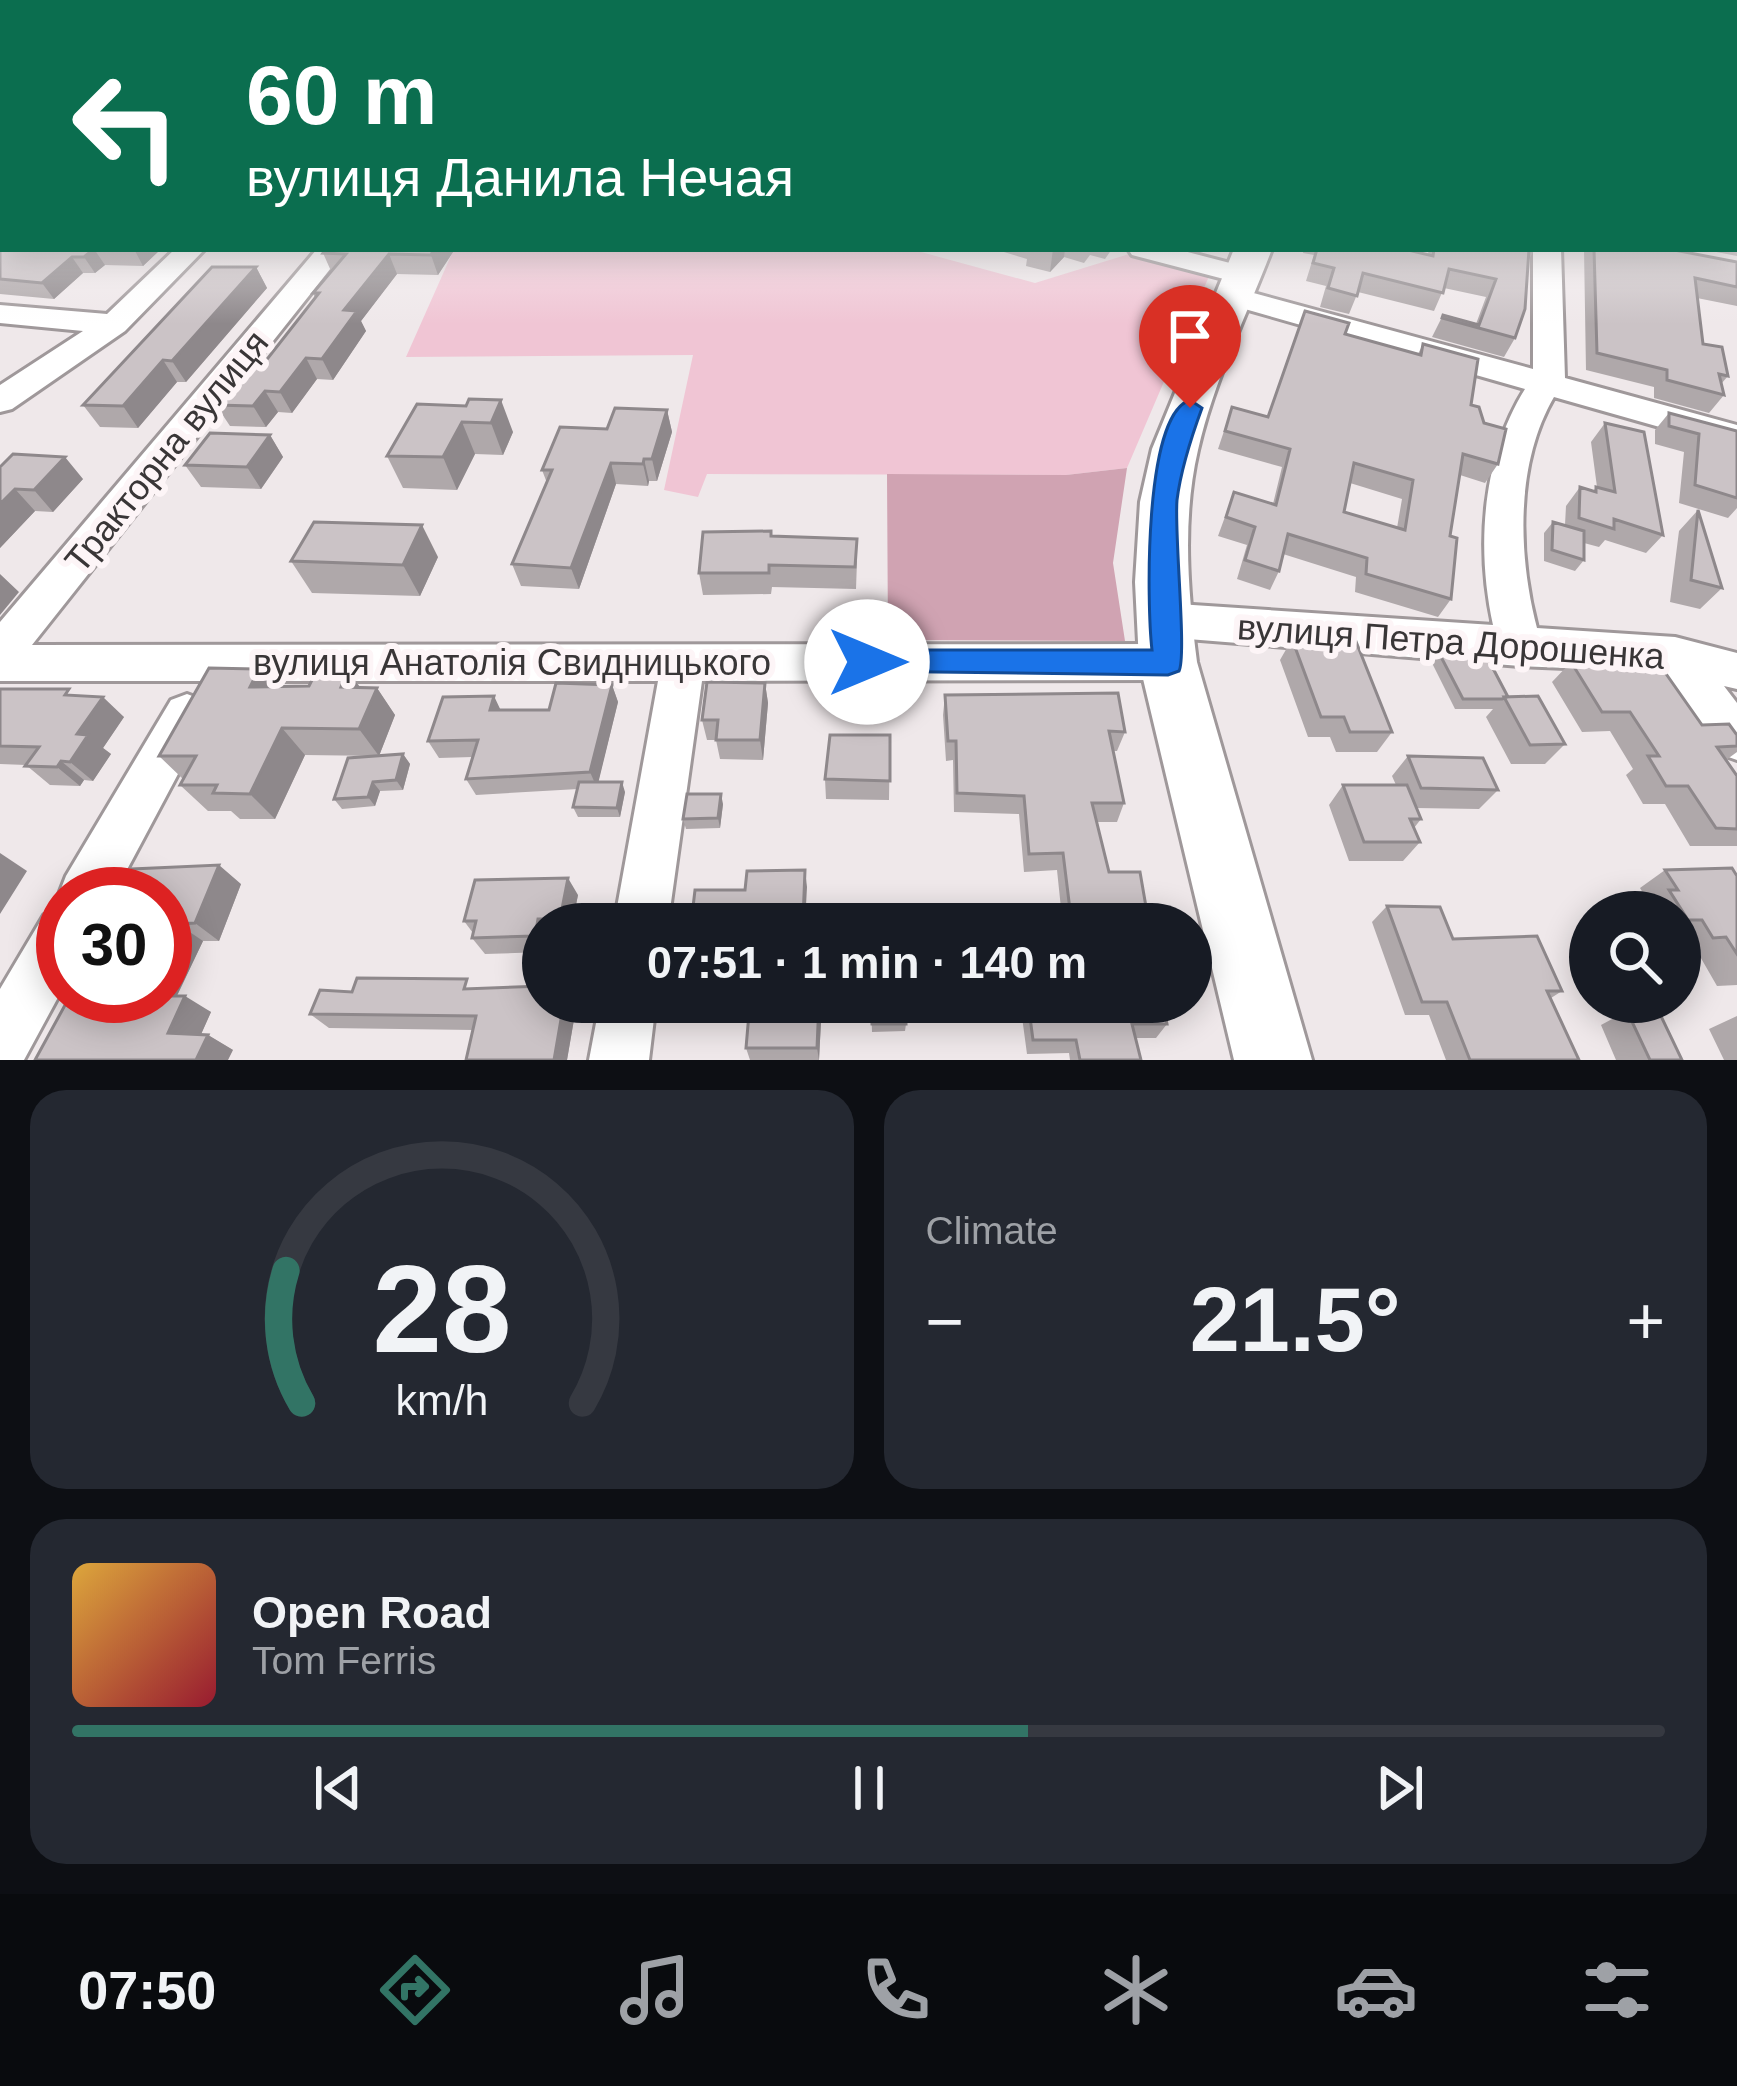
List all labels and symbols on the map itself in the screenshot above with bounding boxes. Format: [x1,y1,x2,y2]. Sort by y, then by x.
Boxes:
pin [1139,285,1241,408]
street label: Тракторна вулиця [56,322,276,580]
position arrow [804,599,930,725]
street label: вулиця Петра Дорошенка [1236,606,1667,677]
street label: вулиця Анатолія Свидницького [253,642,771,683]
speed limit sign: 30 [36,867,192,1023]

